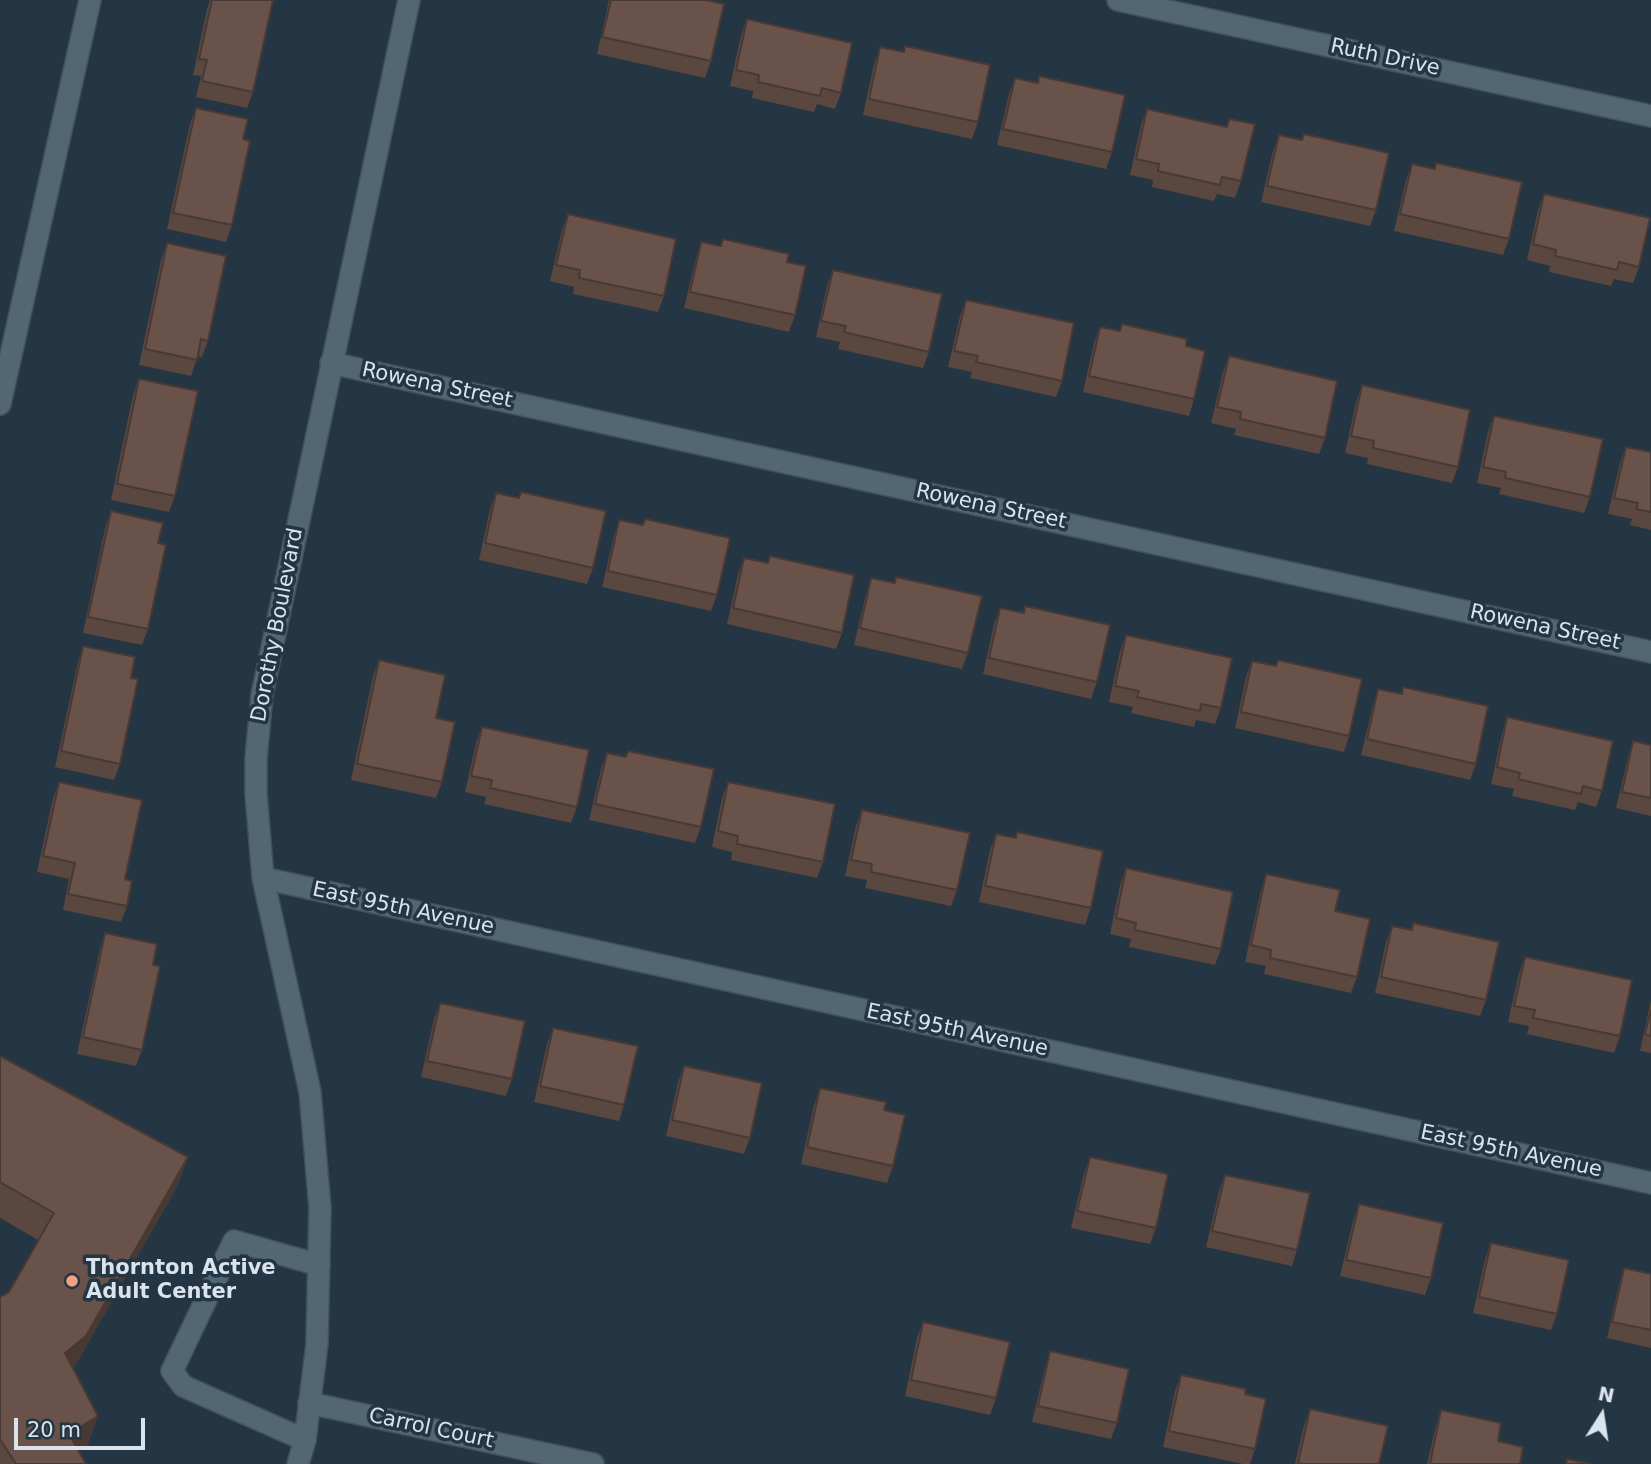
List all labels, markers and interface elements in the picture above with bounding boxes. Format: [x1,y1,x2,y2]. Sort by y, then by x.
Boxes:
street label: Ruth Drive [1328,34,1442,82]
street label: Rowena Street [359,358,515,414]
street label: Rowena Street [913,479,1069,535]
street label: Dorothy Boulevard [247,526,309,724]
street label: Rowena Street [1467,600,1623,656]
street label: East 95th Avenue [310,877,496,941]
street label: East 95th Avenue [864,999,1050,1063]
street label: East 95th Avenue [1418,1120,1604,1184]
place label: Thornton Active Adult Center [86,1256,276,1306]
marker: Thornton Active Adult Center [64,1273,80,1289]
north arrow [1567,1380,1637,1450]
text: N [1596,1382,1616,1407]
street label: Carrol Court [366,1403,496,1455]
scale bar [18,1404,149,1448]
text: 20 m [27,1418,81,1442]

